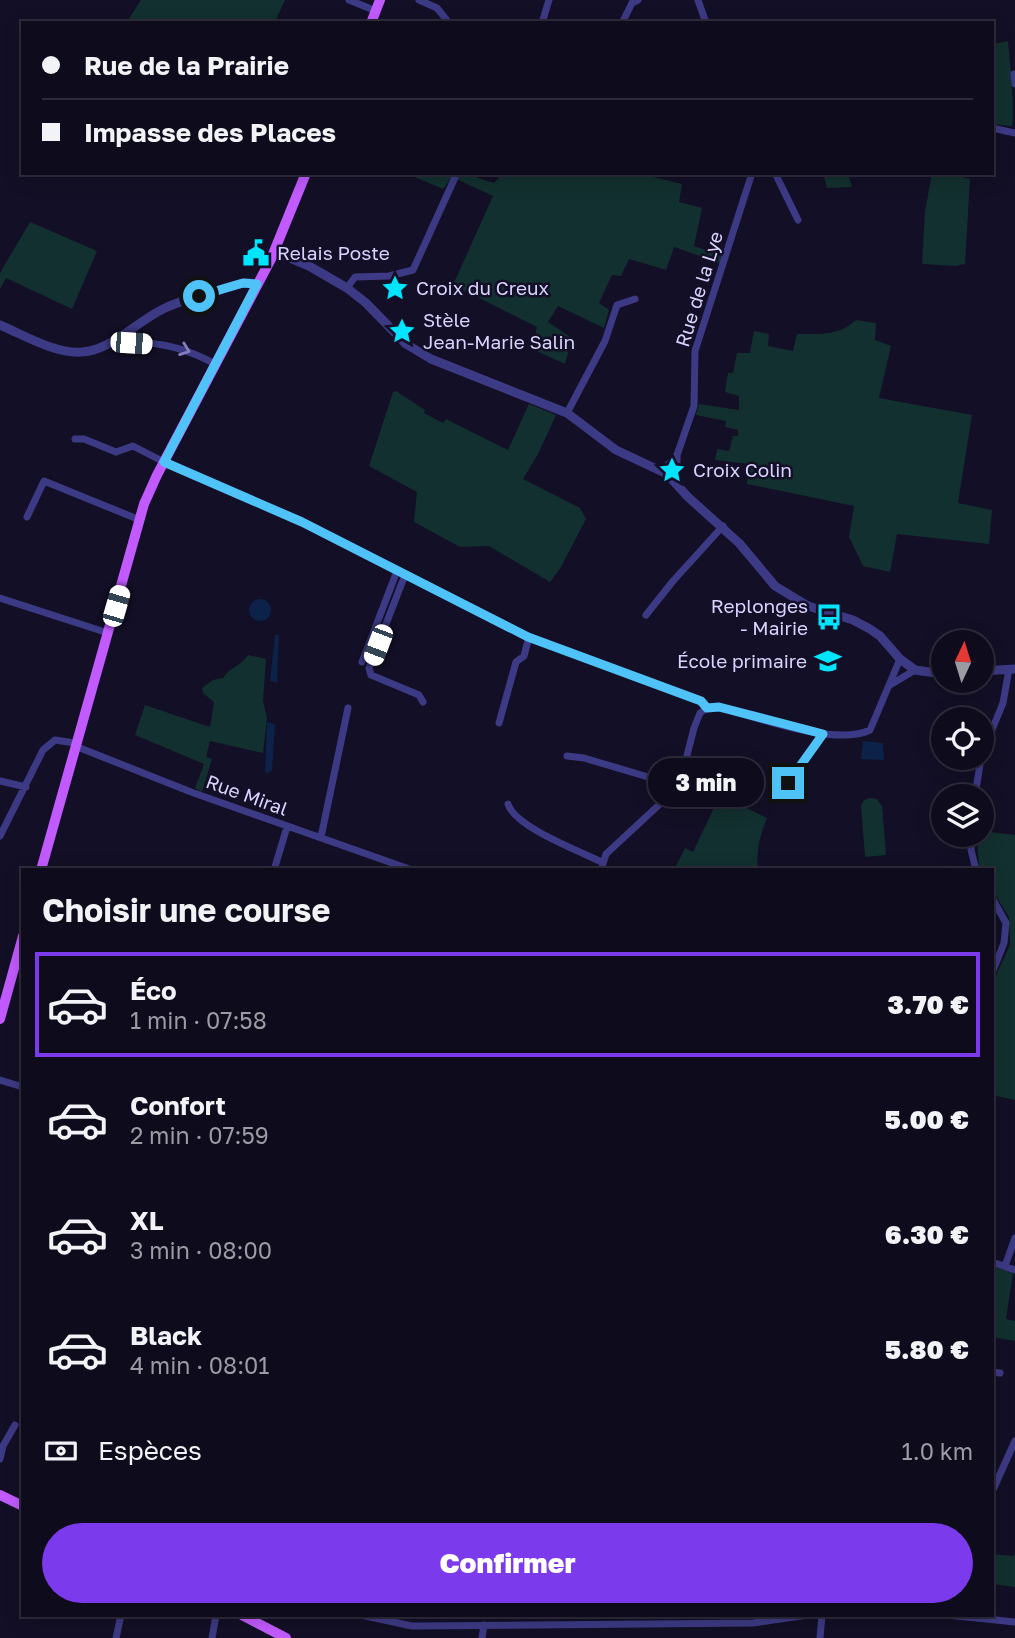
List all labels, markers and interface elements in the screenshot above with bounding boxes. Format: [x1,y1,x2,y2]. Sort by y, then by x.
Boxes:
text: Rue de la Prairie [84,50,289,81]
text: Impasse des Places [84,117,336,148]
street label: Rue de la Lye [670,228,727,349]
public building icon: Relais Poste [241,238,271,268]
place label: Relais Poste [277,241,390,264]
place icon: Croix du Creux [380,273,410,303]
place label: Croix du Creux [416,276,549,299]
route start [183,280,215,312]
place label: Stèle Jean-Marie Salin [423,308,575,353]
place icon: Stèle Jean-Marie Salin [387,316,417,346]
car [110,331,153,355]
one-way arrow [179,342,191,356]
place icon: Croix Colin [657,455,687,485]
place label: Croix Colin [693,458,792,481]
car [101,583,132,629]
place label: Replonges - Mairie [711,594,808,639]
bus stop icon: Replonges - Mairie [814,602,844,632]
car [361,622,396,668]
north arrow [931,630,994,693]
map controls [931,630,994,847]
school or university icon: École primaire [813,646,843,676]
place label: École primaire [677,649,807,672]
button: locate [931,707,994,770]
callout: 3 min [648,758,764,808]
route end [772,767,804,799]
text: 3 min [676,768,736,796]
street label: Rue Miral [203,769,291,820]
button: layers [931,784,994,847]
text: Choisir une course [42,891,330,929]
icon: car [46,973,109,1036]
text: Éco [130,975,177,1006]
text: 3.70 € [887,989,969,1020]
text: 1 min · 07:58 [130,1006,267,1034]
icon: car [46,1088,109,1151]
text: Confort [130,1090,226,1121]
text: 5.00 € [884,1104,969,1135]
text: 2 min · 07:59 [130,1121,269,1149]
icon: car [46,1203,109,1266]
text: XL [130,1205,164,1236]
text: 6.30 € [885,1219,969,1250]
text: 3 min · 08:00 [130,1236,272,1264]
icon: car [46,1318,109,1381]
text: Black [130,1320,202,1351]
text: 5.80 € [885,1334,969,1365]
text: 4 min · 08:01 [130,1351,269,1379]
icon: cash [42,1432,80,1470]
text: Espèces [98,1435,202,1466]
text: 1.0 km [902,1437,973,1465]
button: Confirmer [42,1523,973,1603]

